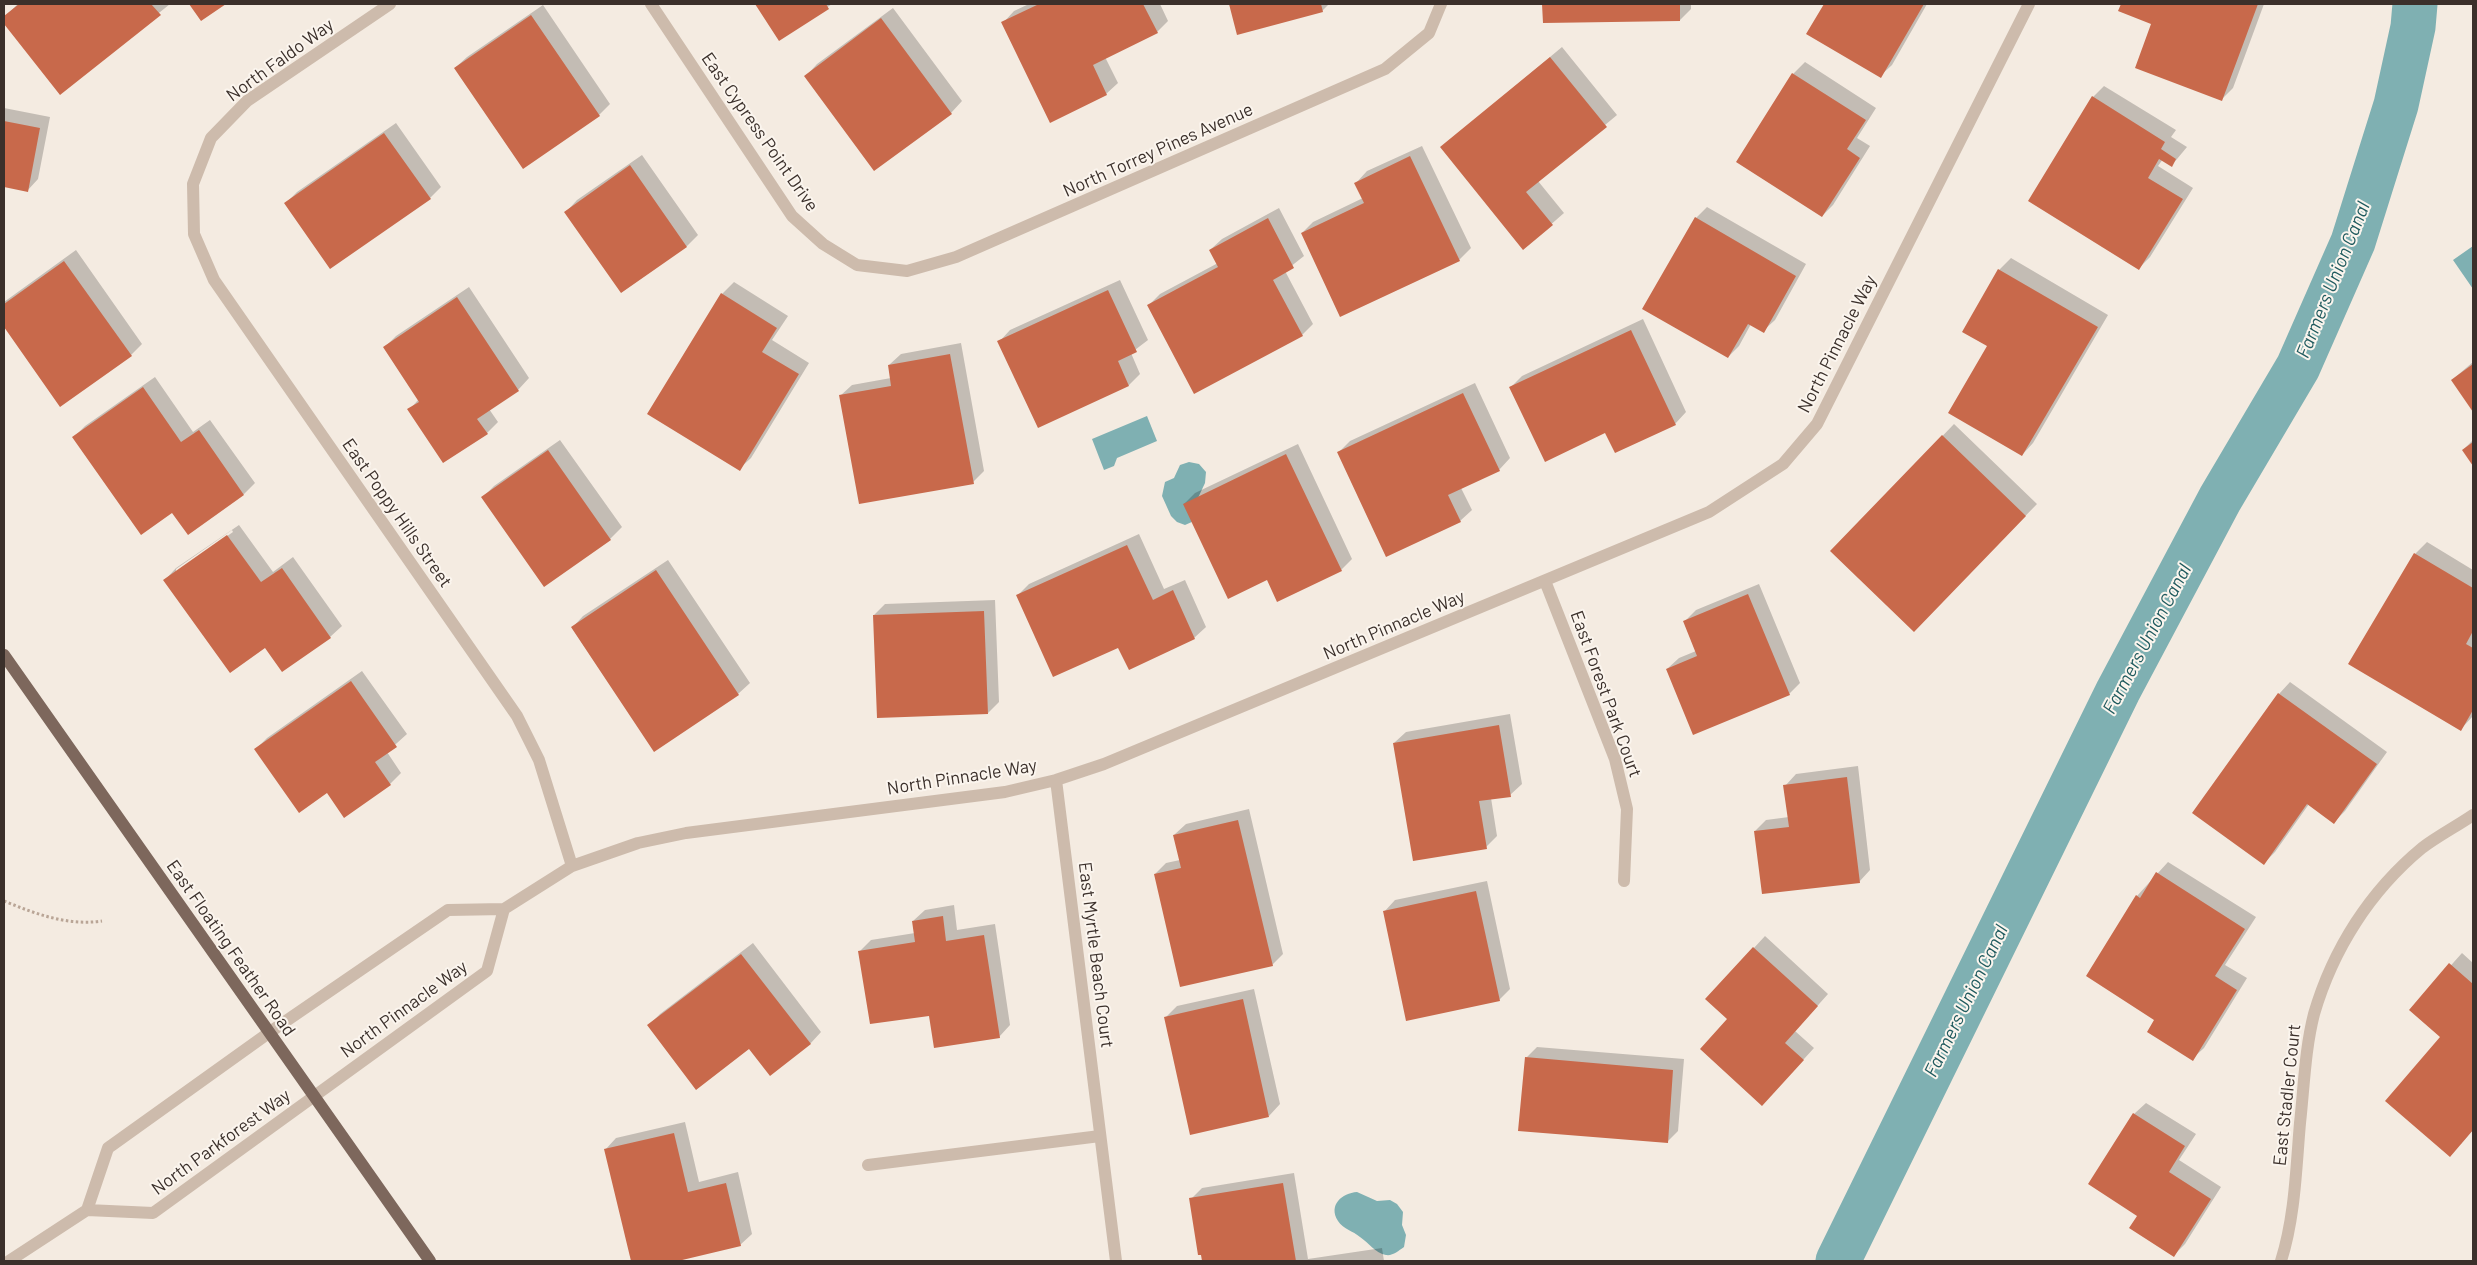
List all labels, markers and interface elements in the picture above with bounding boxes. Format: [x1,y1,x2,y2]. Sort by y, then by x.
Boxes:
street label: North Faldo Way [222,14,338,106]
street label: East Cypress Point Drive [697,48,823,216]
street label: North Torrey Pines Avenue [1060,98,1256,202]
water label: Farmers Union Canal [2291,199,2375,361]
street label: North Pinnacle Way [1793,272,1881,416]
street label: East Poppy Hills Street [337,434,457,592]
water label: Farmers Union Canal [2098,560,2196,718]
street label: North Pinnacle Way [1320,585,1468,665]
street label: East Forest Park Court [1566,608,1646,780]
street label: North Pinnacle Way [885,754,1039,800]
street label: East Floating Feather Road [162,856,300,1040]
street label: East Myrtle Beach Court [1074,861,1118,1049]
water label: Farmers Union Canal [1919,921,2013,1081]
street label: North Pinnacle Way [336,956,472,1062]
street label: East Stadler Court [2269,1023,2305,1167]
street label: North Parkforest Way [147,1084,295,1200]

